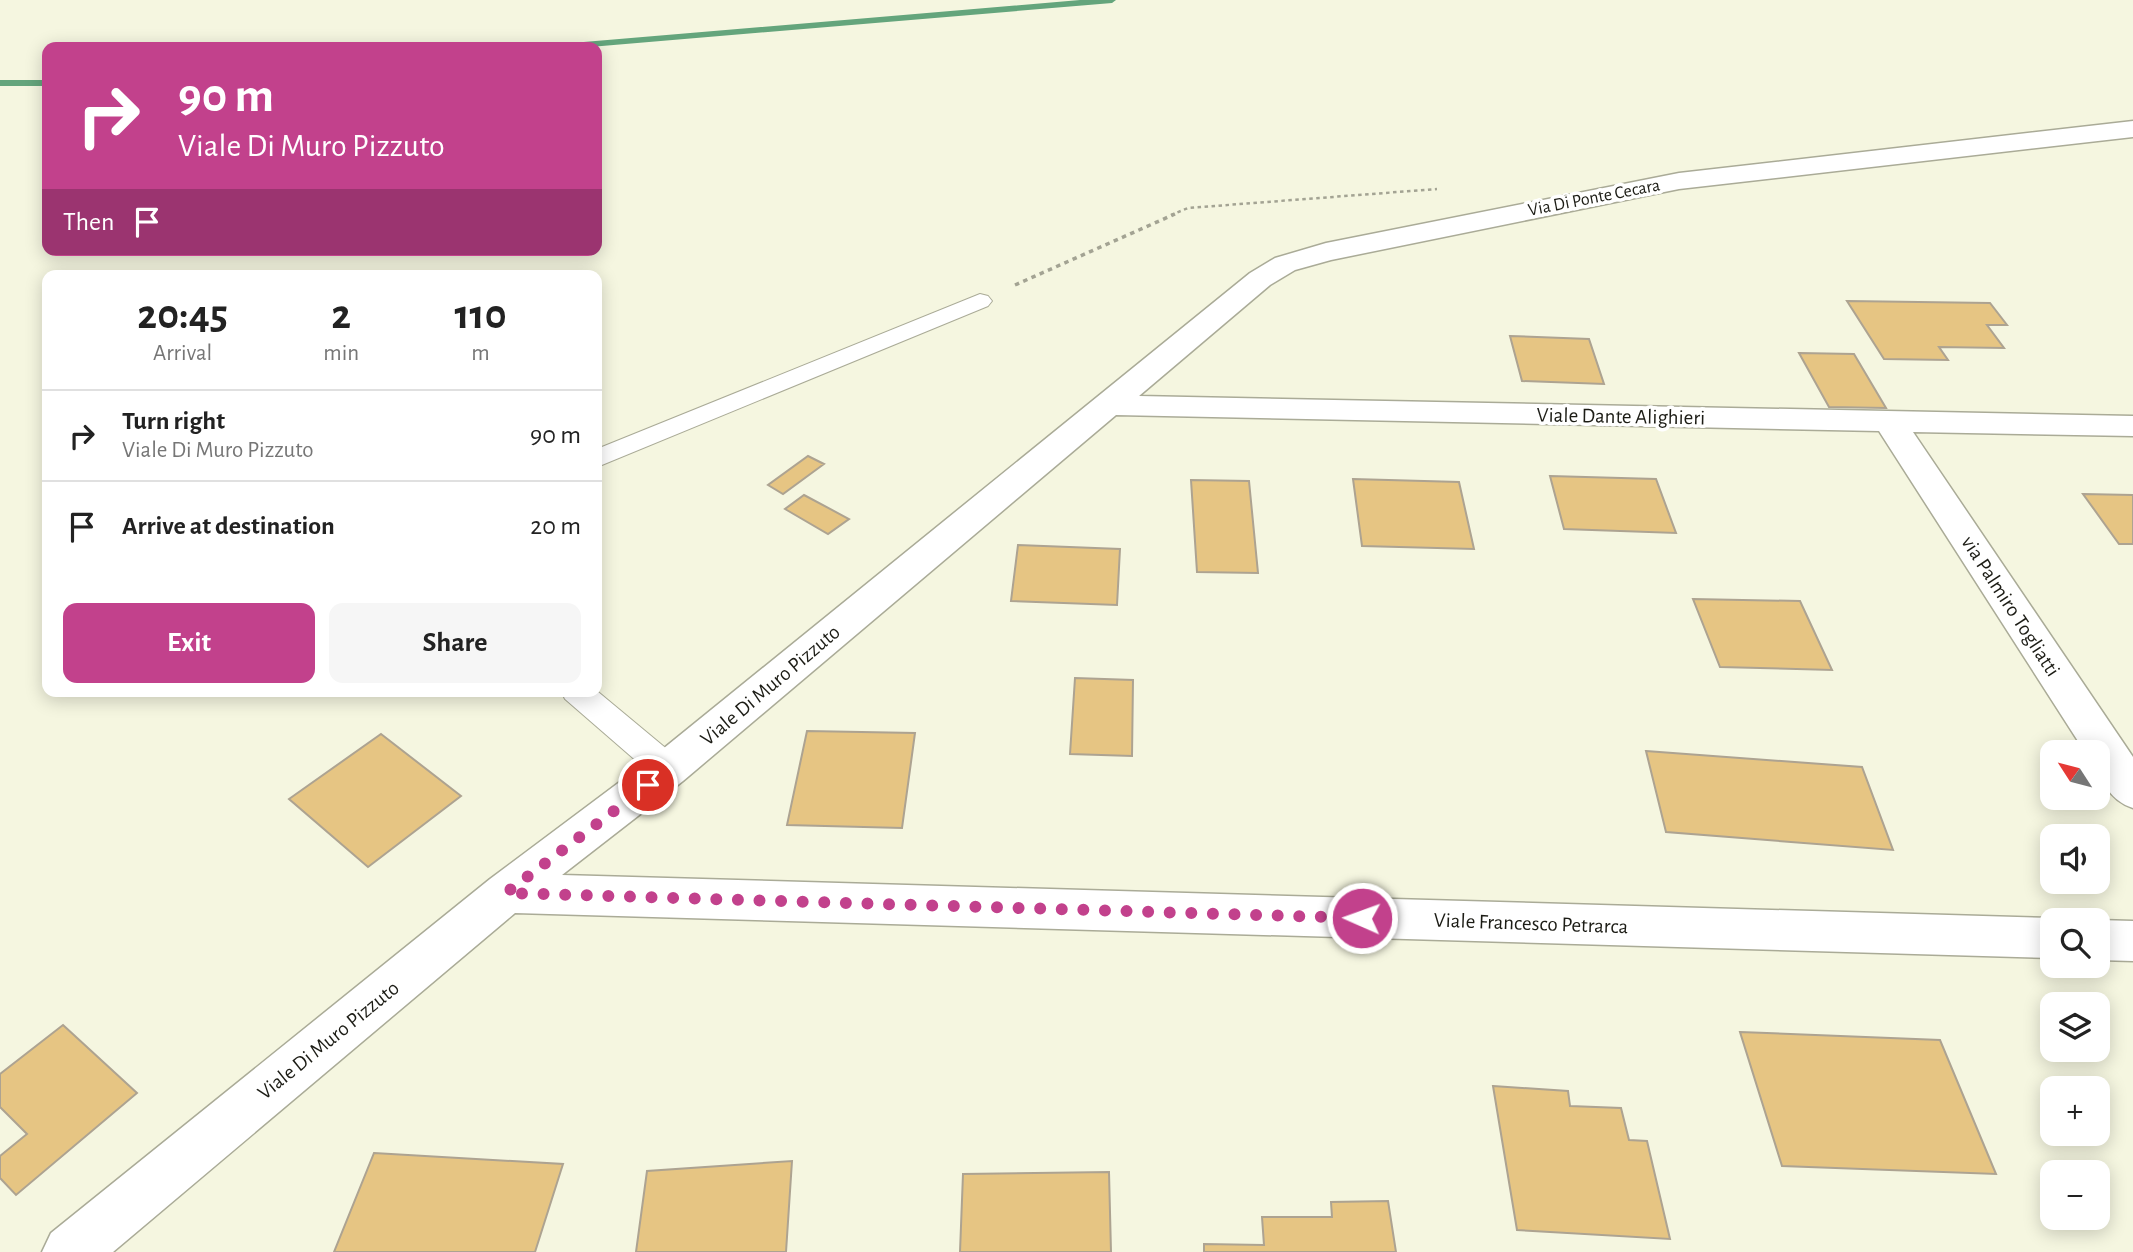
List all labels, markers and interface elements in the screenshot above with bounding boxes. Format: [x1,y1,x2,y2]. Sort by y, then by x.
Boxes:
icon: right [63,70,154,161]
text: 90 m [178,72,274,121]
text: Viale Di Muro Pizzuto [178,130,445,162]
street label: Via Di Ponte Cecara [1527,176,1662,220]
icon: arrive [128,203,166,241]
text: Then [63,209,114,235]
text: 20:45 [137,294,228,336]
text: 2 [331,294,351,336]
text: 110 [454,294,507,336]
text: Arrival [153,342,212,365]
text: min [323,342,359,365]
text: m [471,342,490,365]
street label: Viale Dante Alighieri [1537,405,1705,428]
text: Turn right [122,408,225,434]
icon: right [63,417,101,455]
text: 90 m [530,422,581,448]
text: Viale Di Muro Pizzuto [122,439,314,462]
icon: arrive [63,508,101,546]
text: Arrive at destination [122,513,335,539]
text: 20 m [530,513,581,539]
street label: via Palmiro Togliatti [1957,532,2064,680]
button: Exit [63,603,315,683]
button: Share [329,603,581,683]
street label: Viale Di Muro Pizzuto [697,621,844,750]
north arrow [2040,740,2110,810]
map controls [2040,740,2110,1230]
pin [618,755,678,815]
icon: arrive [629,766,667,804]
button: sound [2040,824,2110,894]
position arrow [1325,881,1399,955]
button: search [2040,908,2110,978]
street label: Viale Francesco Petrarca [1433,910,1629,937]
street label: Viale Di Muro Pizzuto [254,977,403,1104]
button: layers [2040,992,2110,1062]
button: + [2040,1076,2110,1146]
button: − [2040,1160,2110,1230]

